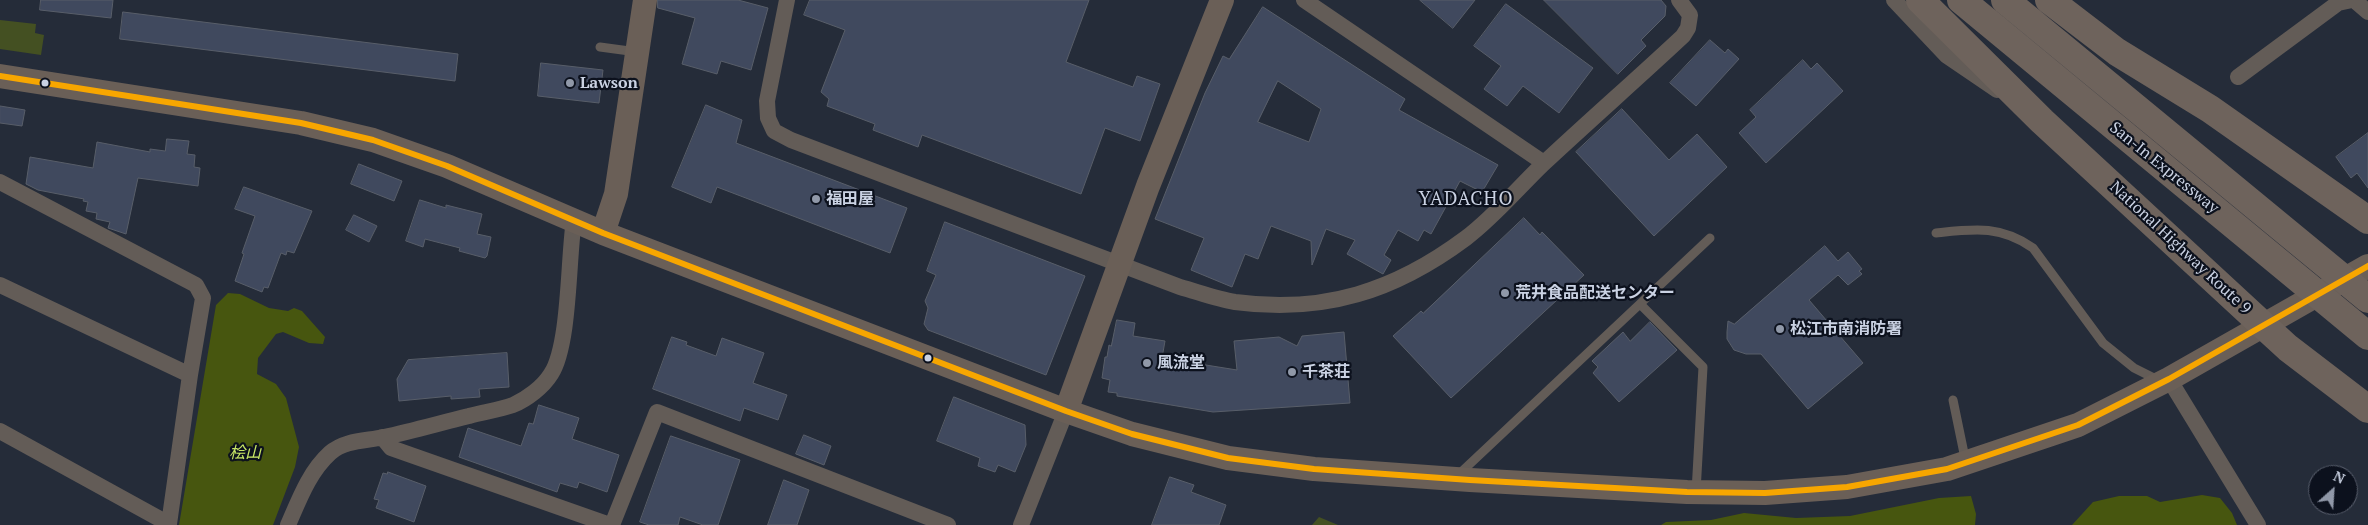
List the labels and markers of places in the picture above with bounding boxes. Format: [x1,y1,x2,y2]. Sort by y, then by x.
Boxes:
place label: Lawson [580,73,638,93]
marker: Lawson [564,77,576,89]
unlabelled marker [40,78,50,88]
place label: 福田屋 [826,189,874,209]
marker: 福田屋 [810,193,822,205]
place label: 荒井食品配送センター [1515,283,1675,303]
marker: 荒井食品配送センター [1499,287,1511,299]
place label: 松江市南消防署 [1790,319,1902,339]
marker: 松江市南消防署 [1774,323,1786,335]
unlabelled marker [923,353,933,363]
place label: 風流堂 [1157,353,1205,373]
marker: 風流堂 [1141,357,1153,369]
place label: 千茶荘 [1302,362,1350,382]
marker: 千茶荘 [1286,366,1298,378]

